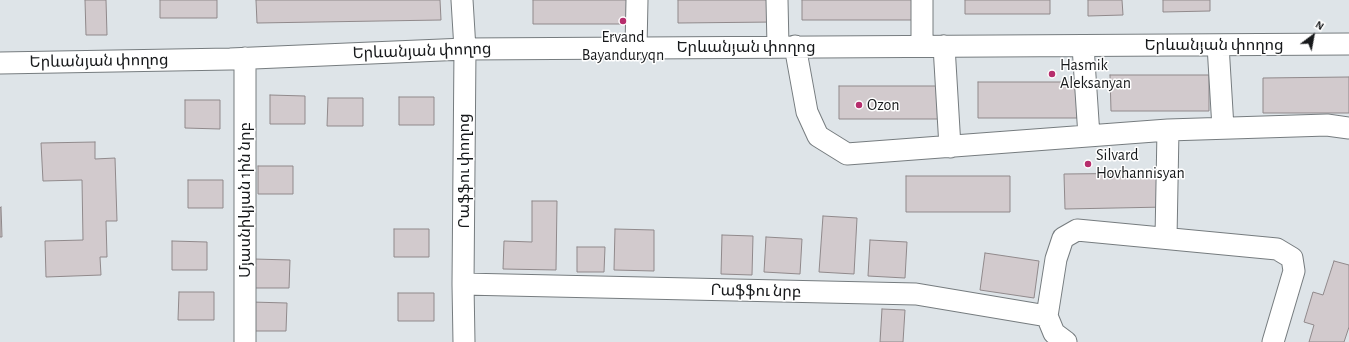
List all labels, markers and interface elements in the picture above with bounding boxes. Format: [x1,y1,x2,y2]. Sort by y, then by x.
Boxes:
marker: Ervand Bayanduryqn [618,16,628,26]
north arrow [1293,16,1333,56]
text: N [1313,19,1326,32]
place label: Ervand Bayanduryqn [582,27,664,65]
street label: Երևանյան փողոց [1144,35,1284,55]
street label: Երևանյան փողոց [676,37,816,57]
street label: Երևանյան փողոց [352,39,492,63]
street label: Երևանյան փողոց [29,50,169,72]
place label: Hasmik Aleksanyan [1060,55,1131,93]
marker: Hasmik Aleksanyan [1047,69,1057,79]
place label: Ozon [867,95,899,115]
marker: Ozon [854,100,864,110]
street label: Րաֆֆու փողոց [454,113,474,229]
street label: Մյասնիկյան 1ին նրբ [235,122,255,278]
place label: Silvard Hovhannisyan [1096,145,1185,183]
marker: Silvard Hovhannisyan [1083,159,1093,169]
street label: Րաֆֆու նրբ [710,281,802,301]

